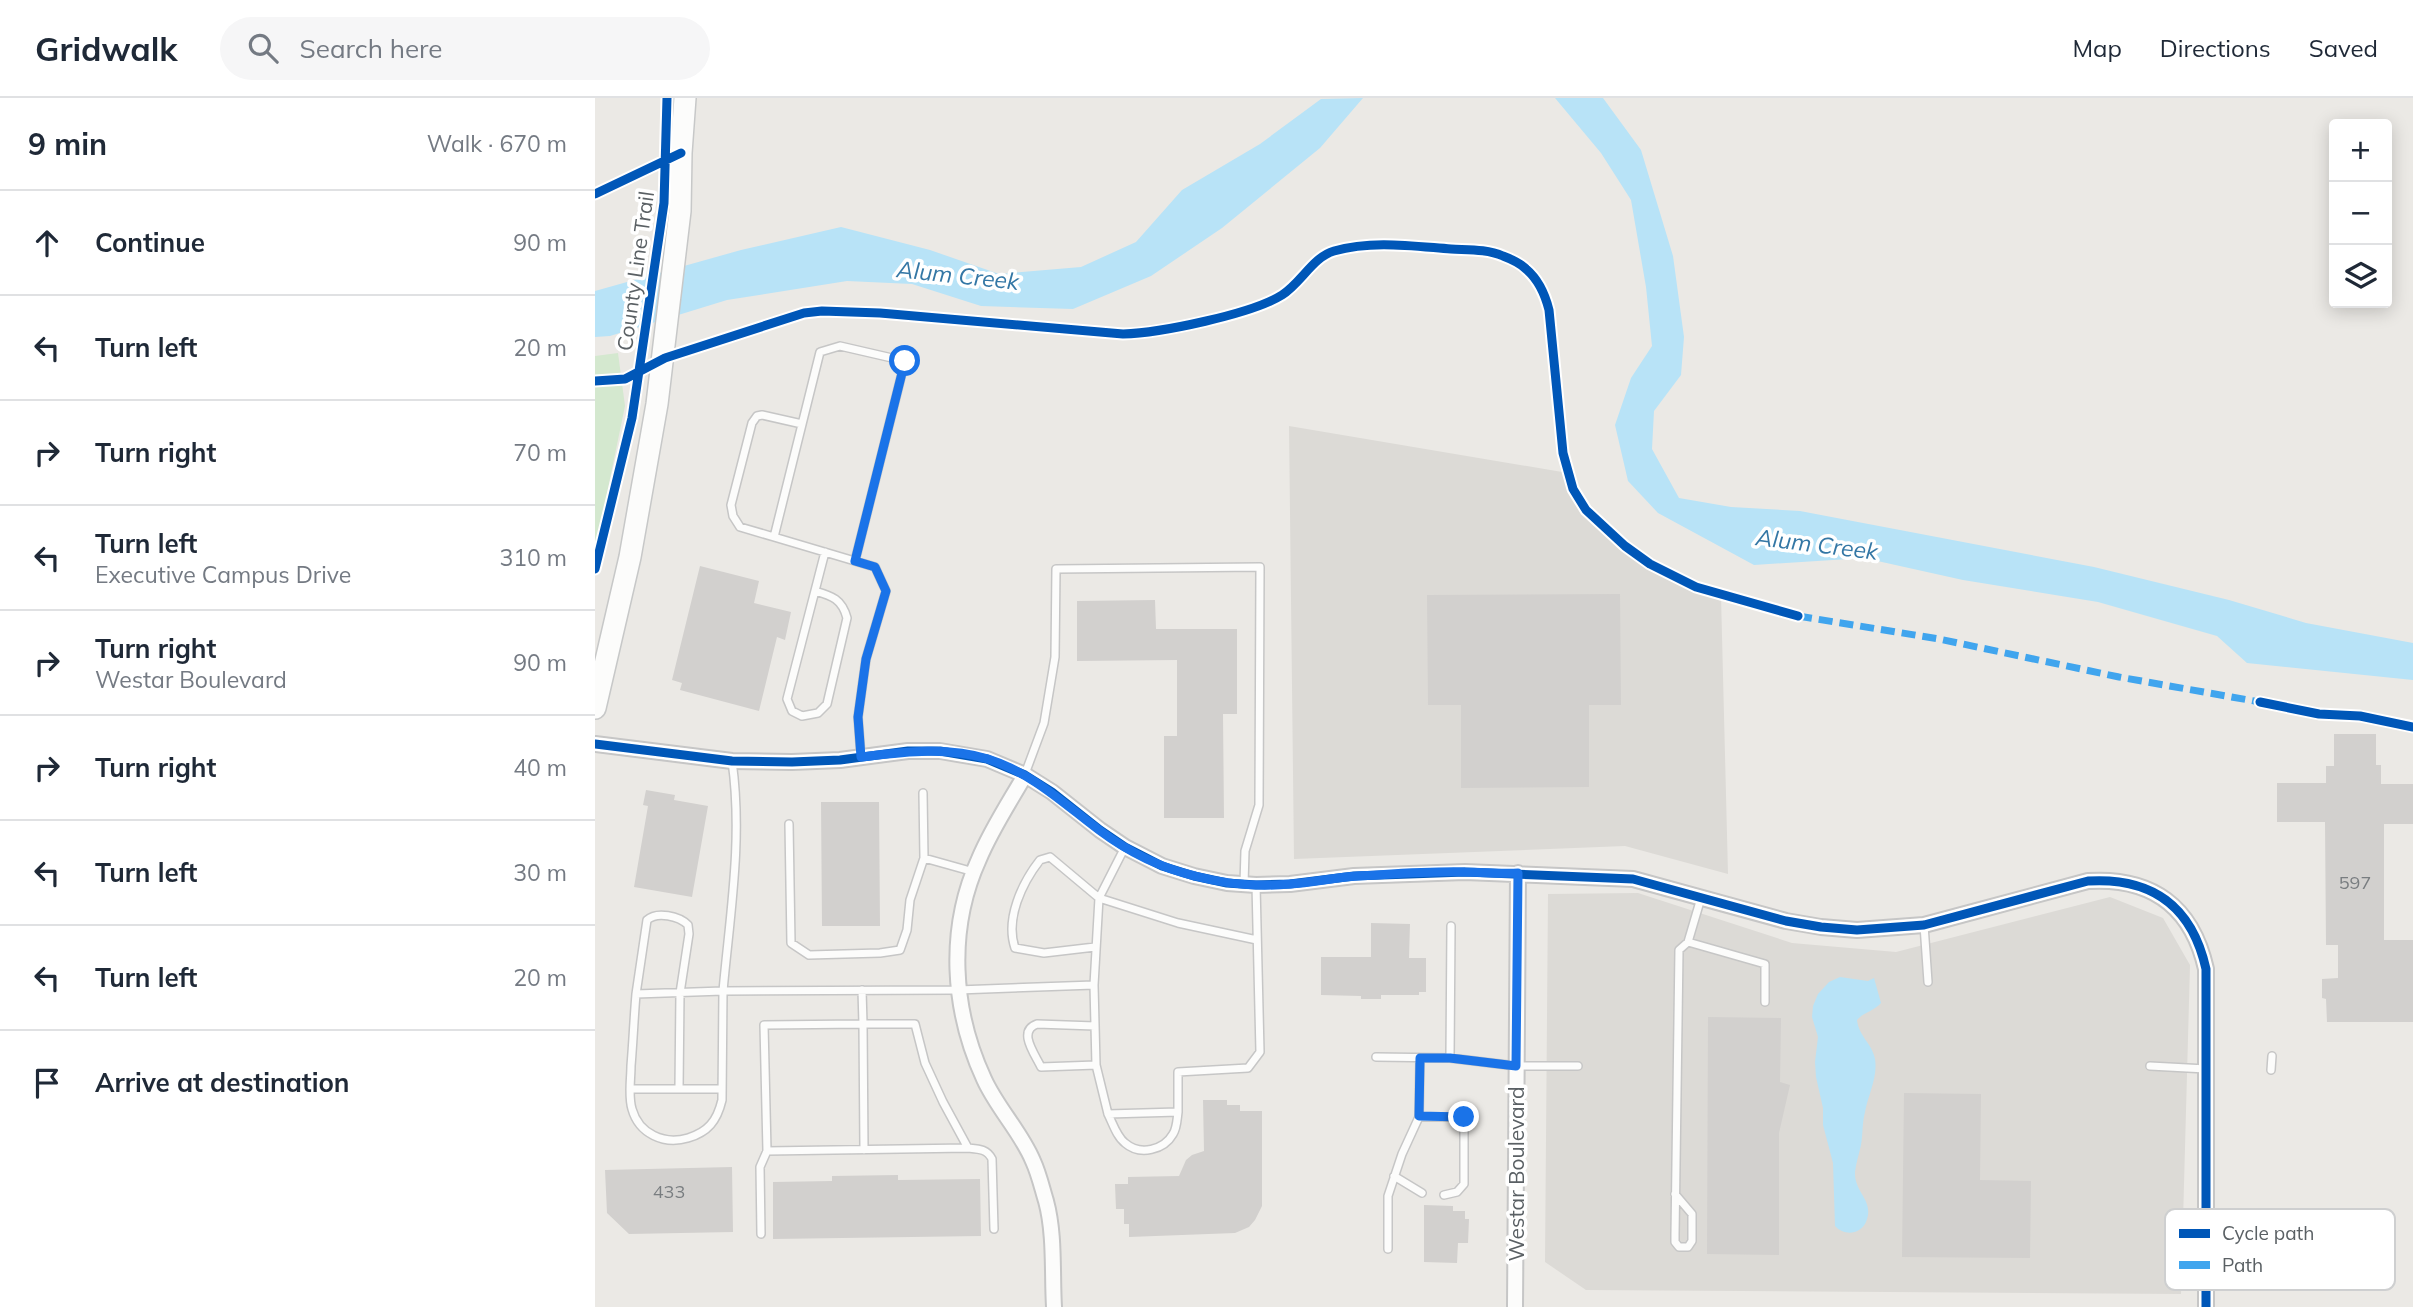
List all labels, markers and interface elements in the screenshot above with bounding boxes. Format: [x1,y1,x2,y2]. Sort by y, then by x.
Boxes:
search box [220,17,710,80]
text: Gridwalk [35,28,178,69]
icon: search [244,29,282,67]
text: Search here [300,32,442,65]
text: Map [2072,33,2122,63]
text: Directions [2160,33,2271,63]
text: Saved [2309,33,2378,63]
map controls [2329,119,2392,308]
button: + [2329,119,2392,182]
text: 9 min [28,125,107,163]
text: Walk · 670 m [427,129,567,158]
button: − [2329,182,2392,245]
street label: County Line Trail [611,189,659,353]
icon: ahead [28,224,66,262]
text: Continue [95,226,205,259]
text: 90 m [513,228,567,257]
button: layers [2329,245,2392,308]
water label: Alum Creek [894,254,1022,296]
icon: left [28,329,66,367]
text: Turn left [95,331,197,364]
text: 20 m [513,333,567,362]
route start [889,345,920,376]
icon: right [28,434,66,472]
text: Turn right [95,436,216,469]
text: 70 m [513,438,567,467]
water label: Alum Creek [1753,522,1881,566]
text: Turn left [95,527,197,560]
icon: left [28,539,66,577]
text: 310 m [499,543,567,572]
text: Executive Campus Drive [95,560,351,589]
text: Turn right [95,632,216,665]
icon: right [28,644,66,682]
text: 90 m [513,648,567,677]
text: Westar Boulevard [95,665,287,694]
icon: right [28,749,66,787]
text: Turn right [95,751,216,784]
text: 40 m [513,753,567,782]
icon: left [28,854,66,892]
text: Turn left [95,856,197,889]
text: 30 m [513,858,567,887]
house number: 597 [2339,871,2371,894]
icon: left [28,959,66,997]
text: Turn left [95,961,197,994]
text: 20 m [513,963,567,992]
icon: arrive [28,1064,66,1102]
text: Arrive at destination [95,1066,350,1099]
street label: Westar Boulevard [1503,1086,1529,1262]
route end [1448,1101,1479,1132]
house number: 433 [653,1180,685,1203]
legend [2165,1209,2395,1290]
text: Cycle path [2222,1221,2314,1245]
text: Path [2222,1253,2263,1277]

